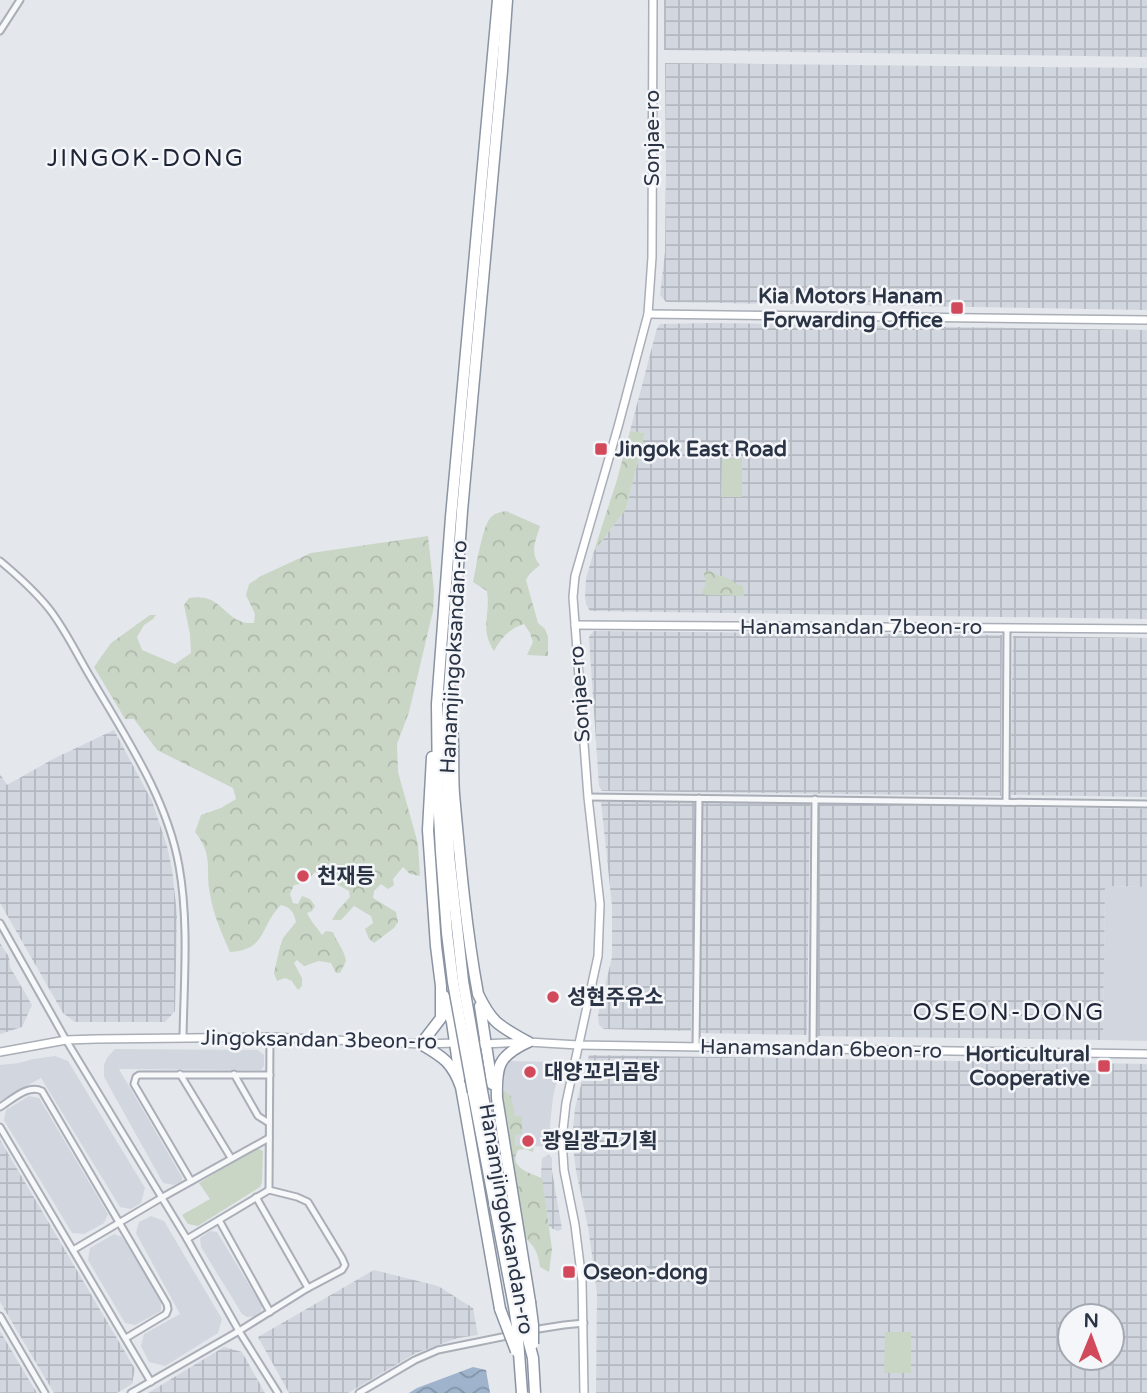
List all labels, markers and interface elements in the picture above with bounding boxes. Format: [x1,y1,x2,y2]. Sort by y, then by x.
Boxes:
street label: Sonjae-ro [640,90,665,186]
district label: JINGOK-DONG [47,144,245,173]
place label: Kia Motors Hanam Forwarding Office [758,284,943,333]
marker: Kia Motors Hanam Forwarding Office [949,300,965,316]
place label: Jingok East Road [614,437,787,462]
marker: Jingok East Road [593,441,609,457]
street label: Hanamjingoksandan-ro [435,540,473,774]
street label: Hanamsandan 7beon-ro [740,615,982,640]
street label: Sonjae-ro [564,645,596,743]
place label: 천재등 [317,864,375,889]
marker: 천재등 [295,868,311,884]
place label: 성현주유소 [567,985,664,1010]
marker: 성현주유소 [545,989,561,1005]
district label: OSEON-DONG [913,998,1105,1027]
street label: Jingoksandan 3beon-ro [201,1025,437,1055]
street label: Hanamsandan 6beon-ro [700,1034,942,1064]
place label: Horticultural Cooperative [965,1042,1090,1091]
marker: Horticultural Cooperative [1096,1058,1112,1074]
place label: 대양꼬리곰탕 [544,1060,660,1085]
marker: 대양꼬리곰탕 [522,1064,538,1080]
street label: Hanamjingoksandan-ro [473,1102,539,1336]
place label: 광일광고기획 [542,1129,658,1154]
marker: 광일광고기획 [520,1133,536,1149]
place label: Oseon-dong [583,1260,708,1285]
marker: Oseon-dong [561,1264,577,1280]
north arrow [1056,1302,1126,1372]
text: N [1083,1310,1099,1332]

